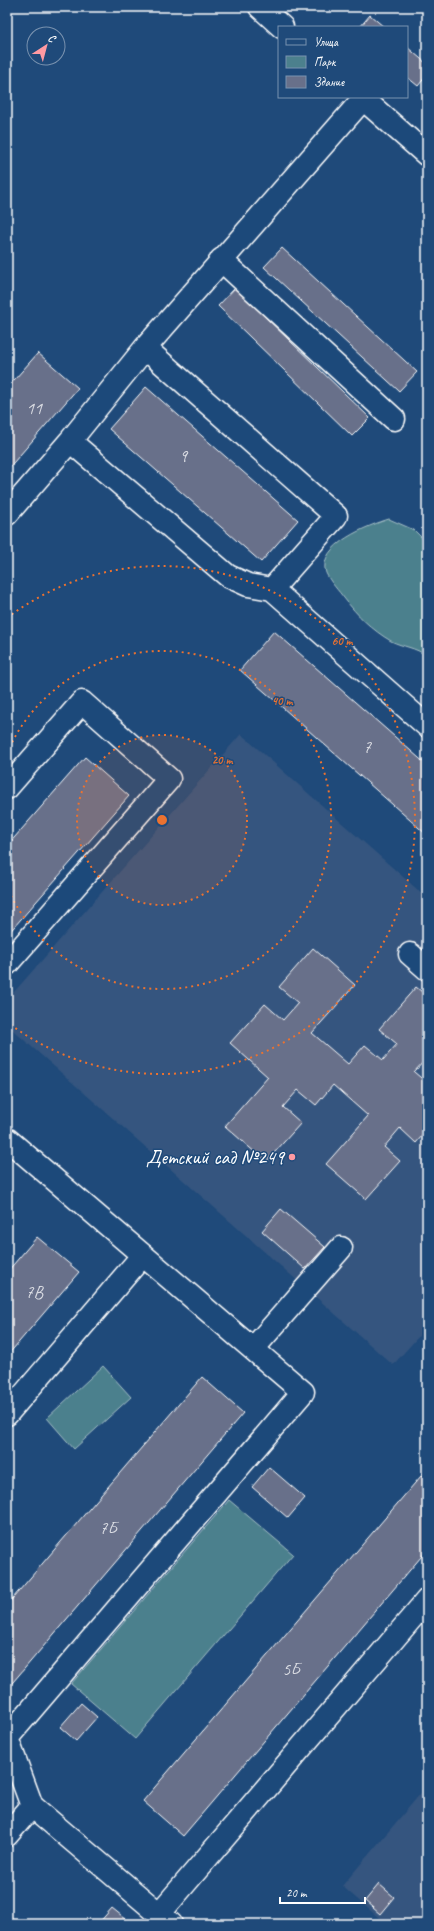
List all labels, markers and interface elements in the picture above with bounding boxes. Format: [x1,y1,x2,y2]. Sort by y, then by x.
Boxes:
north arrow [26,26,66,66]
legend [278,26,408,98]
text: С [46,31,59,46]
text: Улица [314,34,339,50]
text: Парк [314,54,337,70]
text: Здание [314,74,345,90]
house number: 11 [26,397,43,419]
house number: 9 [179,445,189,467]
text: 60 m [332,633,354,649]
text: 40 m [272,693,293,709]
house number: 7 [363,736,372,758]
text: 20 m [212,752,233,768]
centre of rings [155,813,169,827]
place label: Детский сад №249 [146,1145,286,1170]
marker: Детский сад №249 [287,1152,297,1162]
house number: 7В [25,1281,44,1303]
house number: 7Б [99,1517,119,1539]
house number: 5Б [282,1658,302,1680]
scale bar [280,1879,365,1905]
text: 20 m [286,1885,308,1901]

